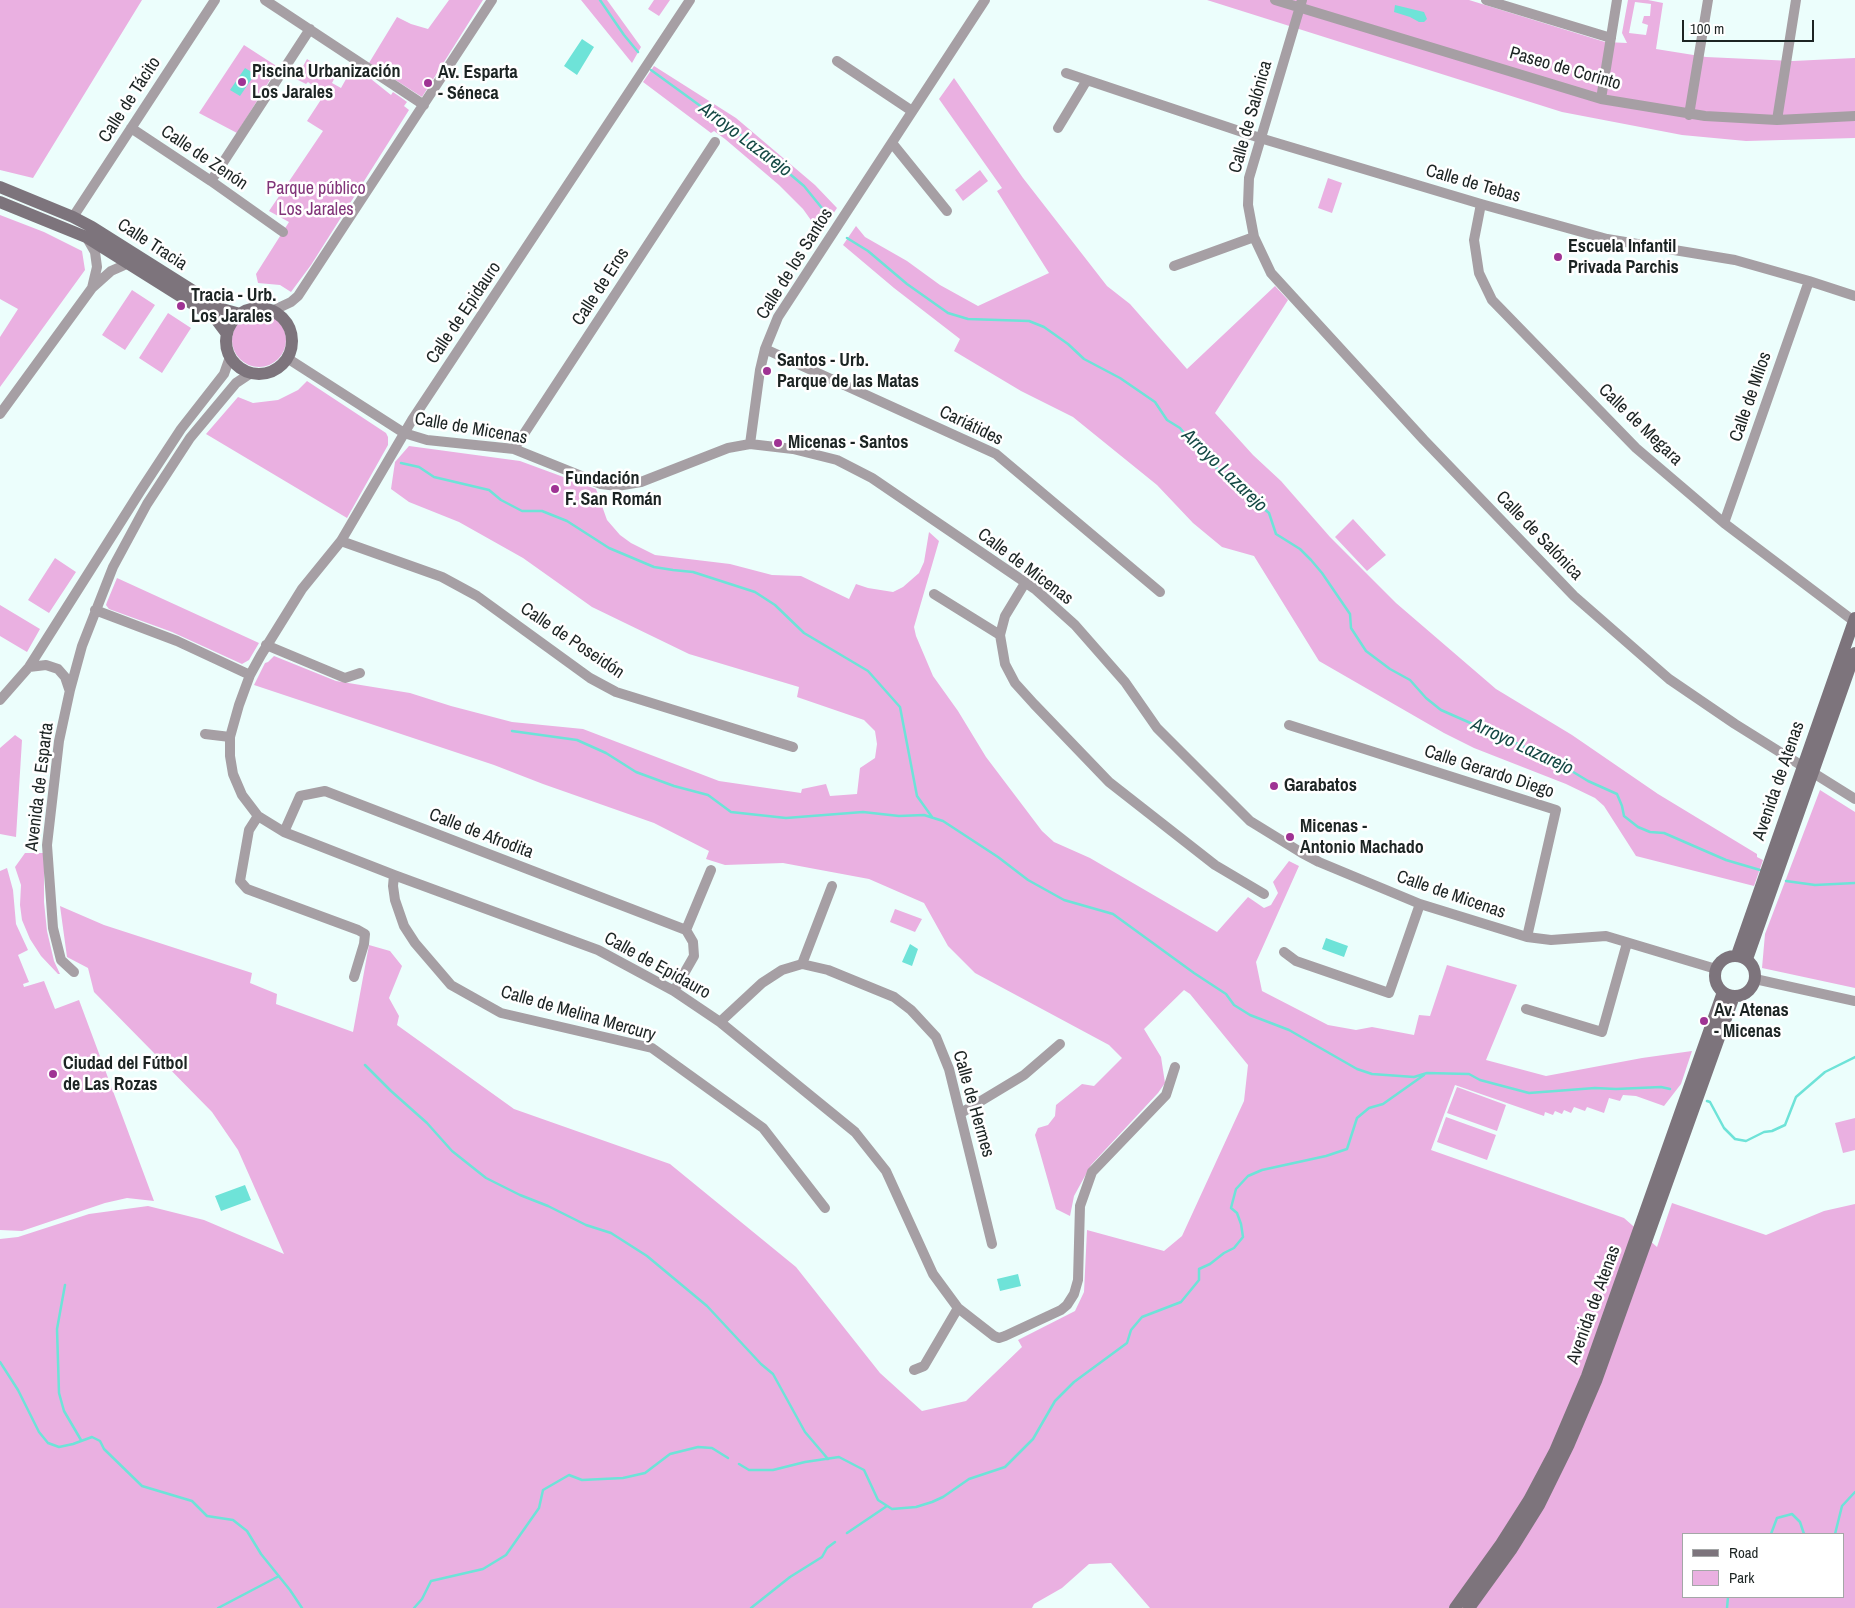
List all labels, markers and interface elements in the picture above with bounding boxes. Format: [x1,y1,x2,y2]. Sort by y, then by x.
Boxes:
scale bar [1685,10,1818,42]
text: 100 m [1690,18,1724,39]
street label: Paseo de Corinto [1507,43,1623,95]
street label: Calle de Tácito [94,53,166,147]
street label: Calle de Salónica [1225,58,1277,176]
place label: Piscina Urbanización Los Jarales [252,61,400,104]
place label: Av. Esparta - Séneca [438,62,518,104]
marker: Piscina Urbanización Los Jarales [236,76,248,88]
marker: Av. Esparta - Séneca [422,77,434,89]
water label: Arroyo Lazarejo [694,98,796,182]
street label: Calle de Zenón [156,121,252,195]
street label: Calle de Tebas [1423,160,1523,208]
park label: Parque público Los Jarales [266,178,366,220]
street label: Calle de los Santos [752,204,838,324]
street label: Calle Tracia [113,214,191,276]
place label: Escuela Infantil Privada Parchis [1568,236,1679,278]
street label: Calle de Eros [568,244,634,330]
marker: Escuela Infantil Privada Parchis [1552,251,1564,263]
street label: Calle de Epidauro [422,258,506,368]
place label: Tracia - Urb. Los Jarales [191,285,276,328]
marker: Tracia - Urb. Los Jarales [175,300,187,312]
street label: Calle de Milos [1726,349,1776,445]
place label: Santos - Urb. Parque de las Matas [777,350,919,392]
marker: Santos - Urb. Parque de las Matas [761,365,773,377]
street label: Calle de Megara [1594,380,1686,470]
street label: Cariátides [936,401,1006,451]
street label: Calle de Micenas [413,408,529,450]
water label: Arroyo Lazarejo [1177,425,1271,517]
place label: Micenas - Santos [788,432,909,454]
marker: Micenas - Santos [772,437,784,449]
place label: Fundación F. San Román [565,468,662,510]
marker: Fundación F. San Román [549,483,561,495]
street label: Calle de Salónica [1491,487,1587,585]
street label: Calle de Micenas [973,524,1077,610]
street label: Calle de Poseidón [516,598,628,684]
water label: Arroyo Lazarejo [1467,713,1577,781]
street label: Avenida de Atenas [1749,719,1809,843]
street label: Avenida de Esparta [21,721,59,853]
street label: Calle Gerardo Diego [1421,741,1557,803]
place label: Garabatos [1284,775,1357,797]
marker: Garabatos [1268,780,1280,792]
street label: Calle de Afrodita [426,804,536,864]
place label: Micenas - Antonio Machado [1300,816,1424,859]
marker: Micenas - Antonio Machado [1284,831,1296,843]
street label: Calle de Micenas [1394,866,1508,924]
street label: Calle de Epidauro [600,928,714,1004]
street label: Calle de Melina Mercury [498,982,658,1046]
place label: Av. Atenas - Micenas [1714,1000,1789,1042]
marker: Av. Atenas - Micenas [1698,1015,1710,1027]
street label: Calle de Hermes [947,1048,999,1160]
place label: Ciudad del Fútbol de Las Rozas [63,1053,188,1096]
marker: Ciudad del Fútbol de Las Rozas [47,1068,59,1080]
street label: Avenida de Atenas [1563,1243,1625,1367]
legend [1682,1533,1845,1598]
text: Road [1729,1542,1758,1563]
text: Park [1729,1567,1754,1588]

